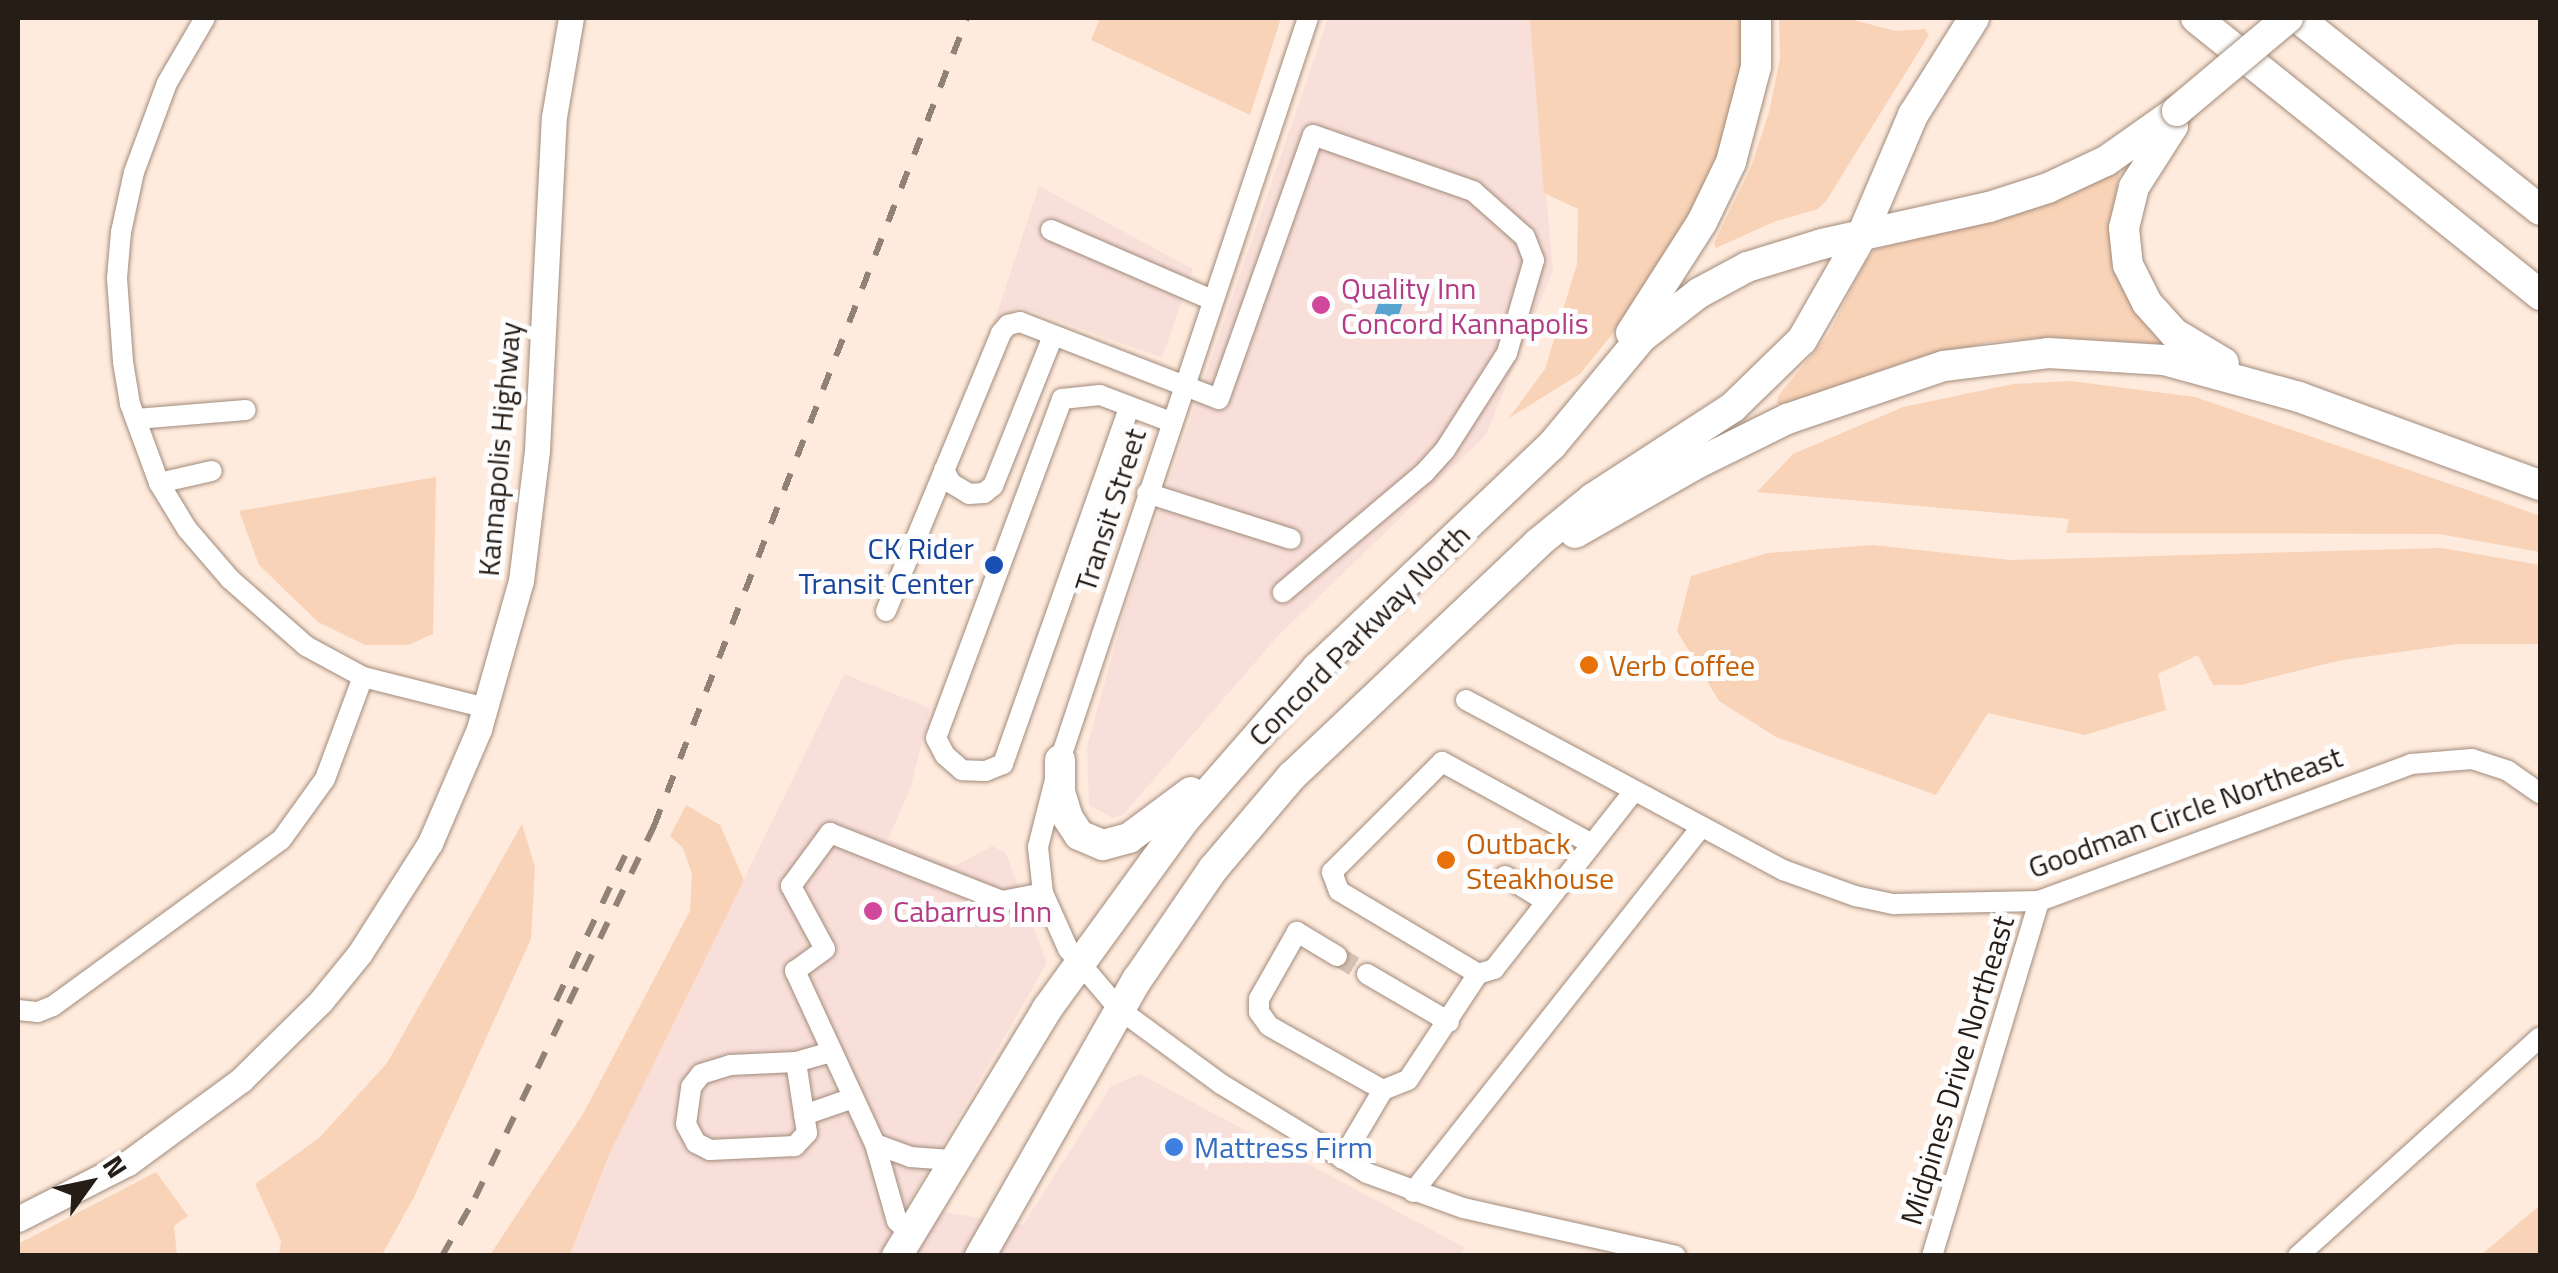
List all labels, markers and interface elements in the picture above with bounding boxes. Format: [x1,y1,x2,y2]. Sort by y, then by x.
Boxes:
place label: Quality Inn Concord Kannapolis [1341,270,1589,340]
marker: Quality Inn Concord Kannapolis [1310,294,1332,316]
street label: Kannapolis Highway [470,320,528,578]
street label: Transit Street [1067,424,1153,596]
street label: Concord Parkway North [1241,517,1477,753]
place label: CK Rider Transit Center [798,530,974,600]
marker: CK Rider Transit Center [983,554,1005,576]
place label: Verb Coffee [1609,647,1755,683]
marker: Verb Coffee [1578,654,1600,676]
street label: Goodman Circle Northeast [2023,738,2347,886]
place label: Outback Steakhouse [1466,825,1614,896]
marker: Outback Steakhouse [1435,849,1457,871]
place label: Cabarrus Inn [893,893,1052,929]
marker: Cabarrus Inn [862,900,884,922]
street label: Midpines Drive Northeast [1893,911,2021,1229]
place label: Mattress Firm [1194,1129,1373,1165]
north arrow [40,1133,140,1233]
marker: Mattress Firm [1163,1136,1185,1158]
text: N [92,1147,139,1186]

